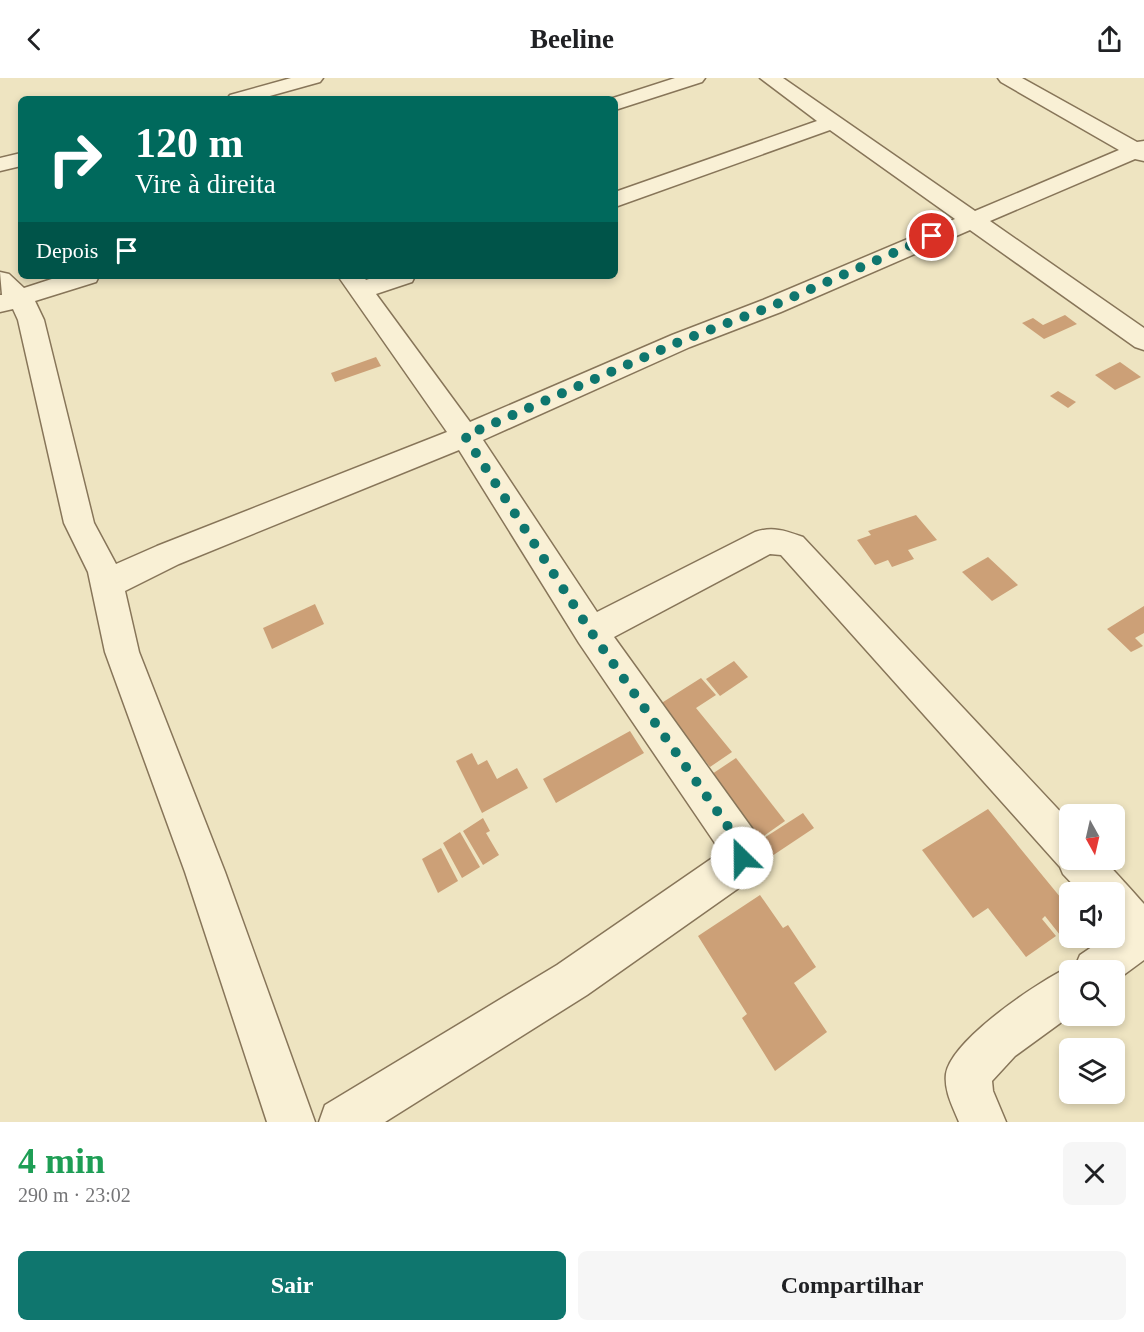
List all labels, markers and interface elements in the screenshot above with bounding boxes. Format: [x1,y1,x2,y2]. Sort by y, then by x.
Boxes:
icon: back [18,23,51,56]
icon: share [1093,23,1126,56]
text: Beeline [530,24,614,54]
icon: right [36,120,114,198]
text: 120 m [135,120,244,166]
text: Vire à direita [135,169,276,199]
pin [906,210,957,261]
icon: arrive [915,219,948,252]
icon: arrive [110,234,143,267]
text: Depois [36,238,98,263]
north arrow [1059,804,1125,870]
map controls [1059,804,1125,1104]
position arrow [710,826,774,890]
button: sound [1059,882,1125,948]
button: search [1059,960,1125,1026]
button: layers [1059,1038,1125,1104]
text: 4 min [18,1141,105,1181]
button: close [1063,1142,1126,1205]
text: 290 m · 23:02 [18,1184,131,1206]
button: Sair [18,1251,566,1320]
button: Compartilhar [578,1251,1126,1320]

